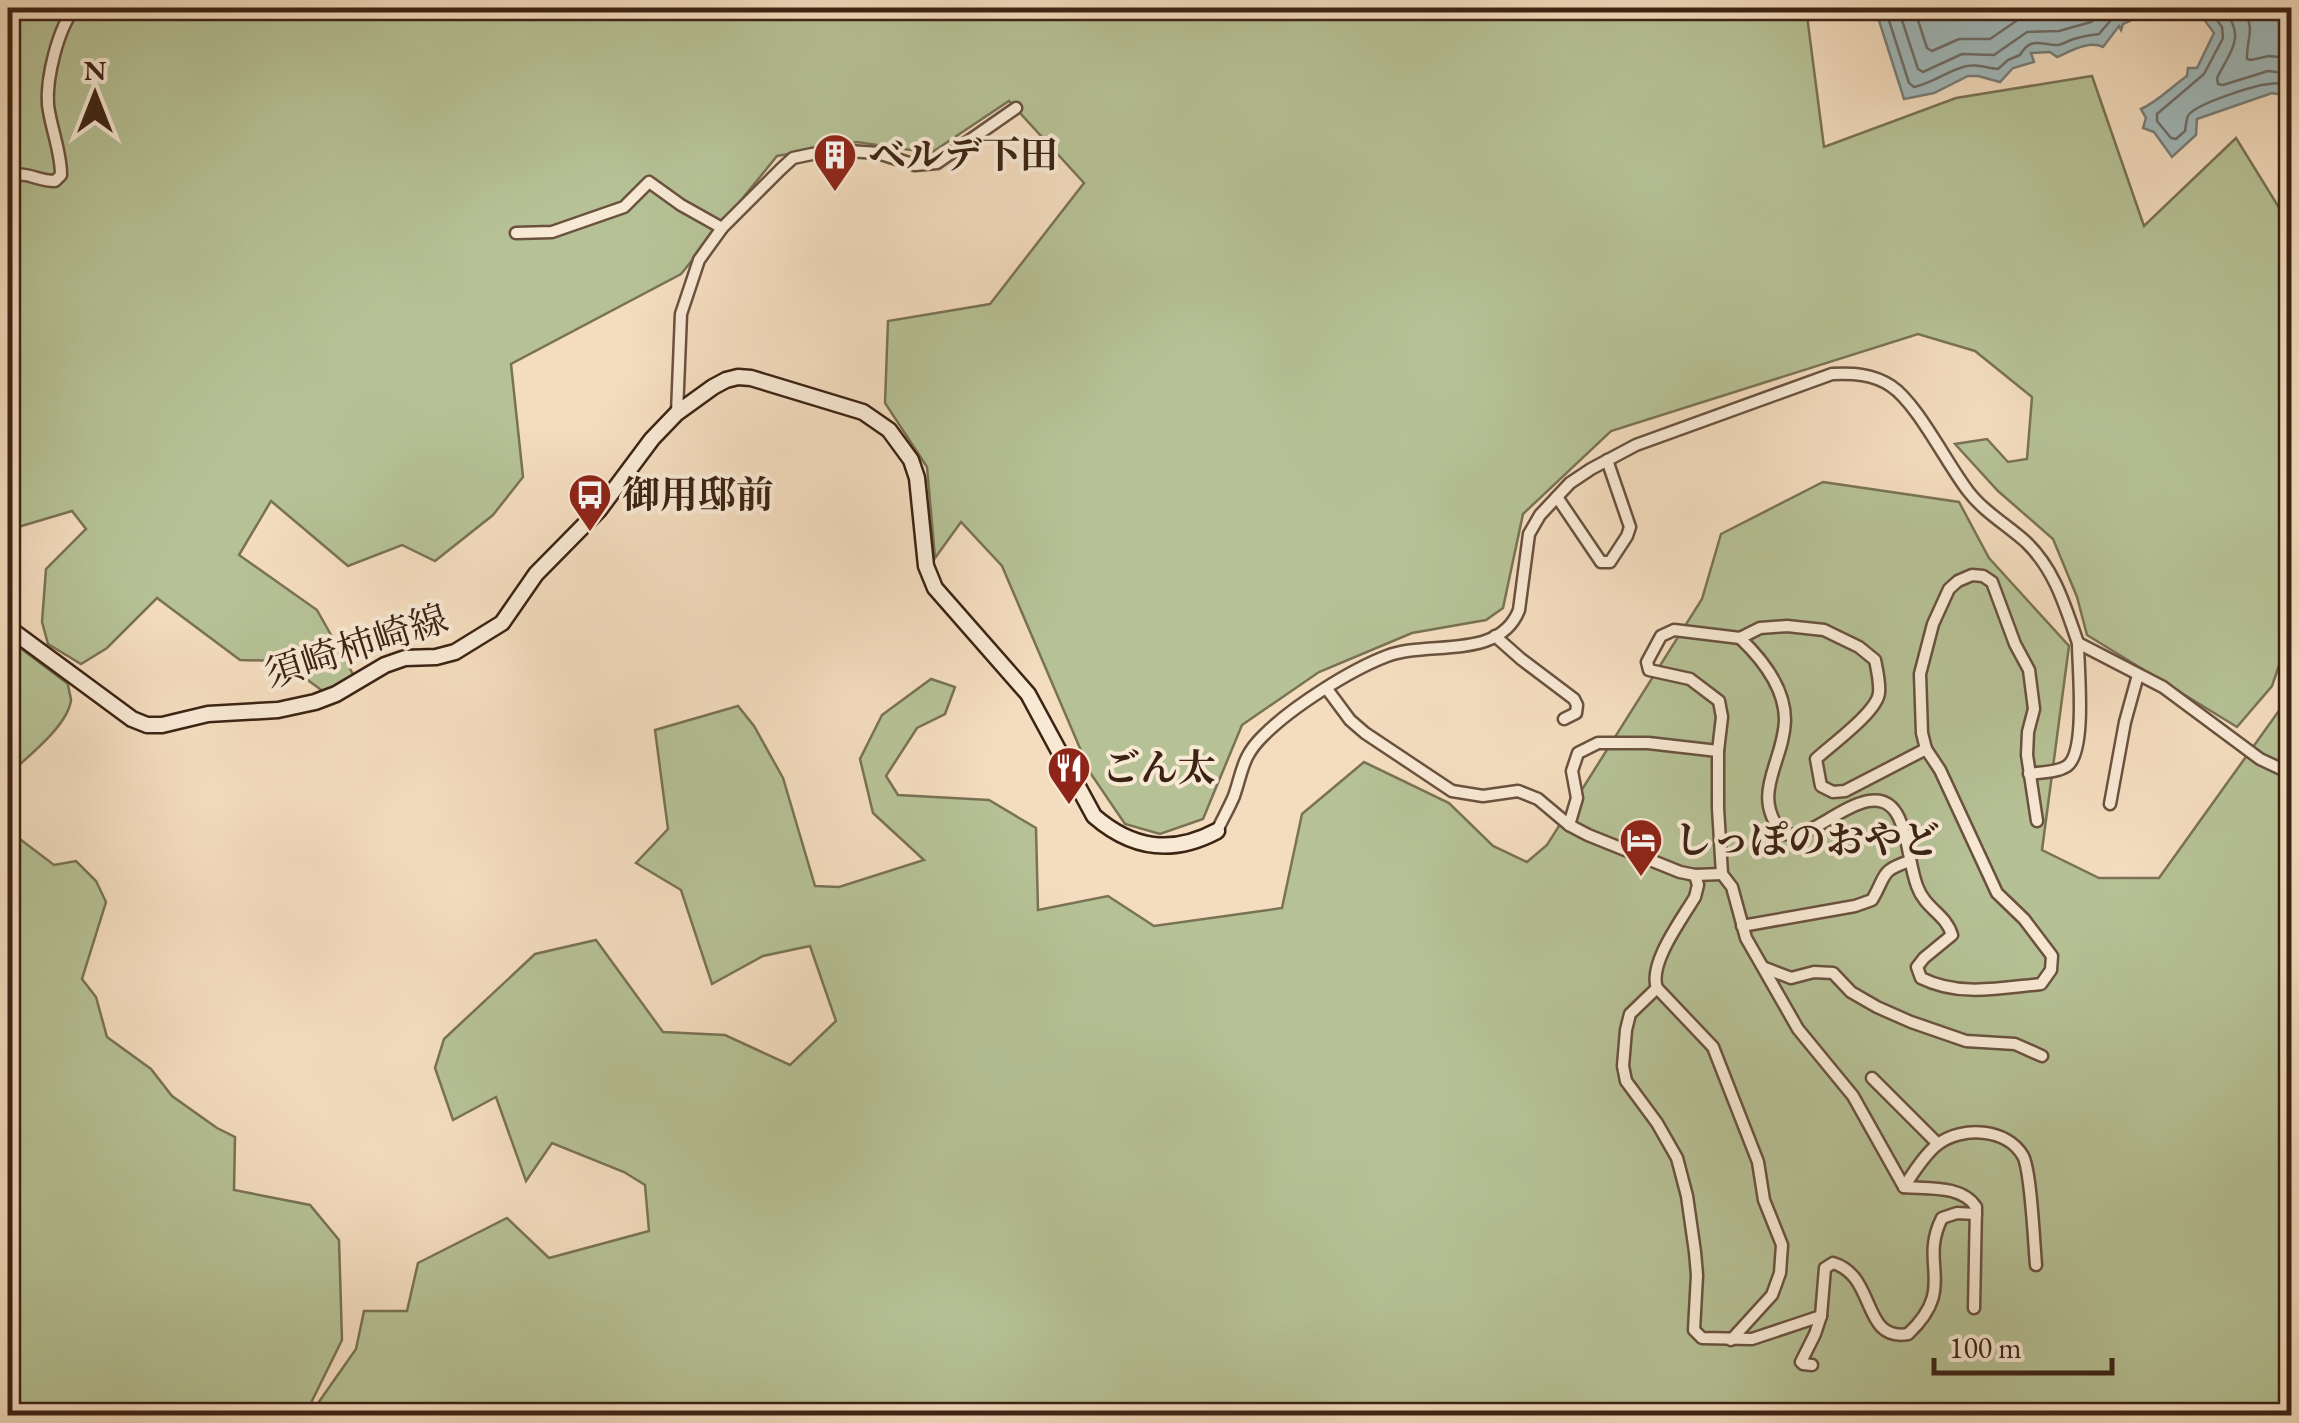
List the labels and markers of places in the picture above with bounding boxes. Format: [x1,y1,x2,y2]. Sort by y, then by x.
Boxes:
place label: ベルデ下田 [868,130,1058,179]
building icon: ベルデ下田 [812,132,858,193]
place label: 御用邸前 [622,470,774,519]
bus stop icon: 御用邸前 [567,472,613,533]
place label: ごん太 [1102,743,1216,792]
restaurant icon: ごん太 [1046,745,1092,806]
place label: しっぽのおやど [1674,815,1940,864]
hotel icon: しっぽのおやど [1618,817,1664,878]

